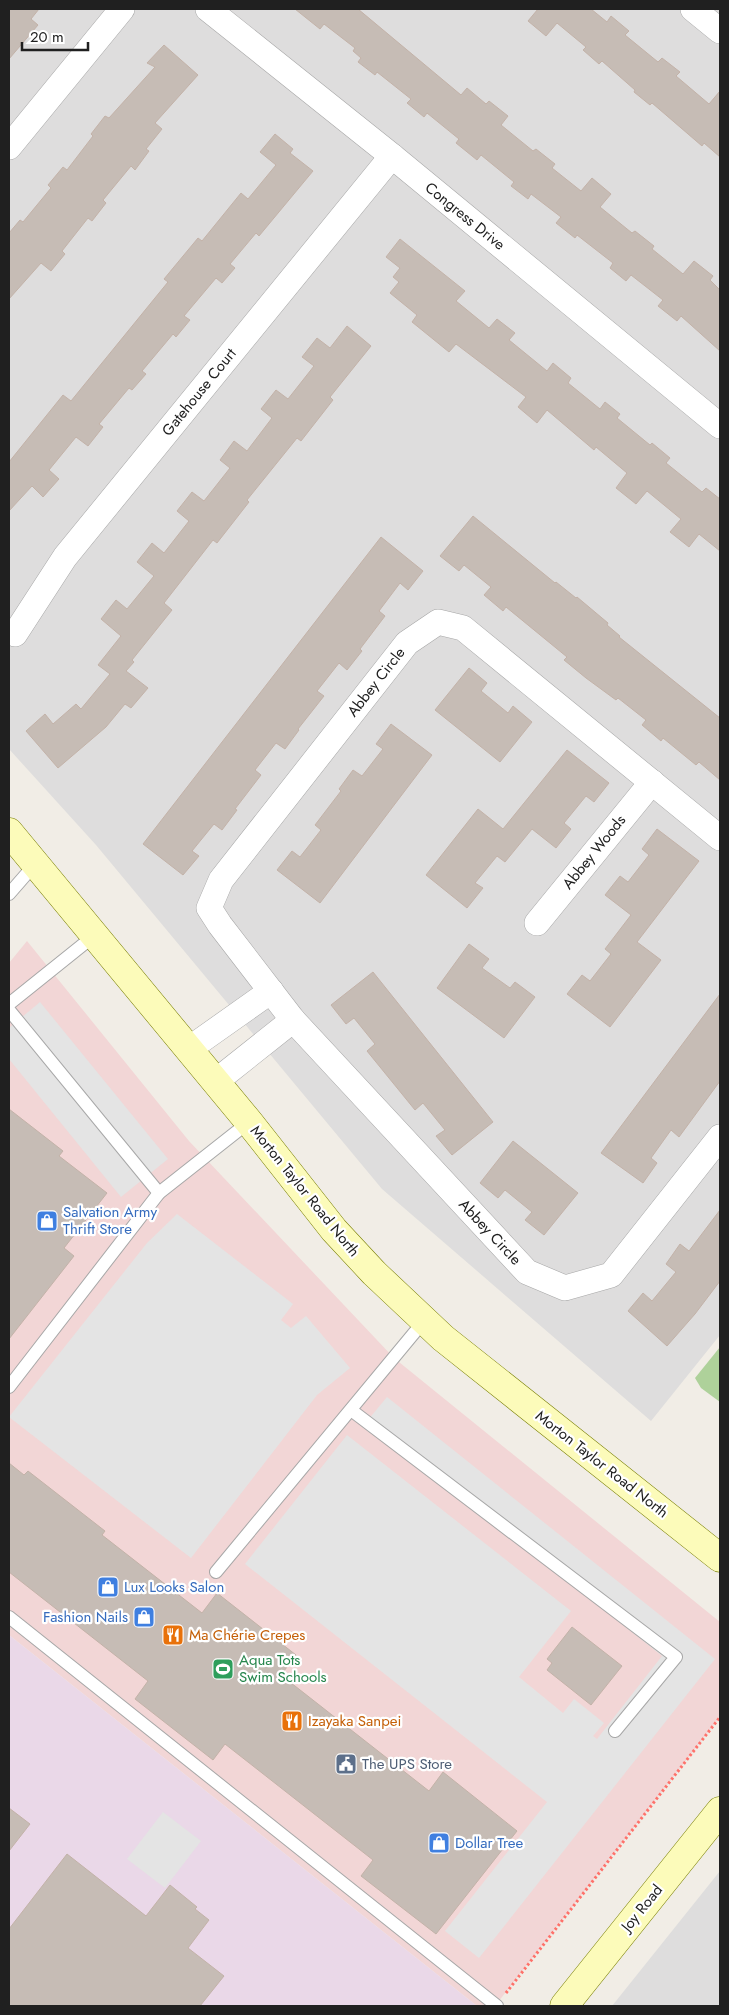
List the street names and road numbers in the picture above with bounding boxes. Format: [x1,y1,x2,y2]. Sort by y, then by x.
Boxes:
street label: Congress Drive [420,177,510,255]
street label: Gatehouse Court [157,343,242,441]
street label: Abbey Circle [342,642,410,721]
street label: Abbey Woods [557,810,631,894]
street label: Morton Taylor Road North [245,1121,365,1261]
street label: Abbey Circle [454,1194,527,1270]
street label: Morton Taylor Road North [531,1405,673,1523]
street label: Joy Road [615,1880,668,1938]

